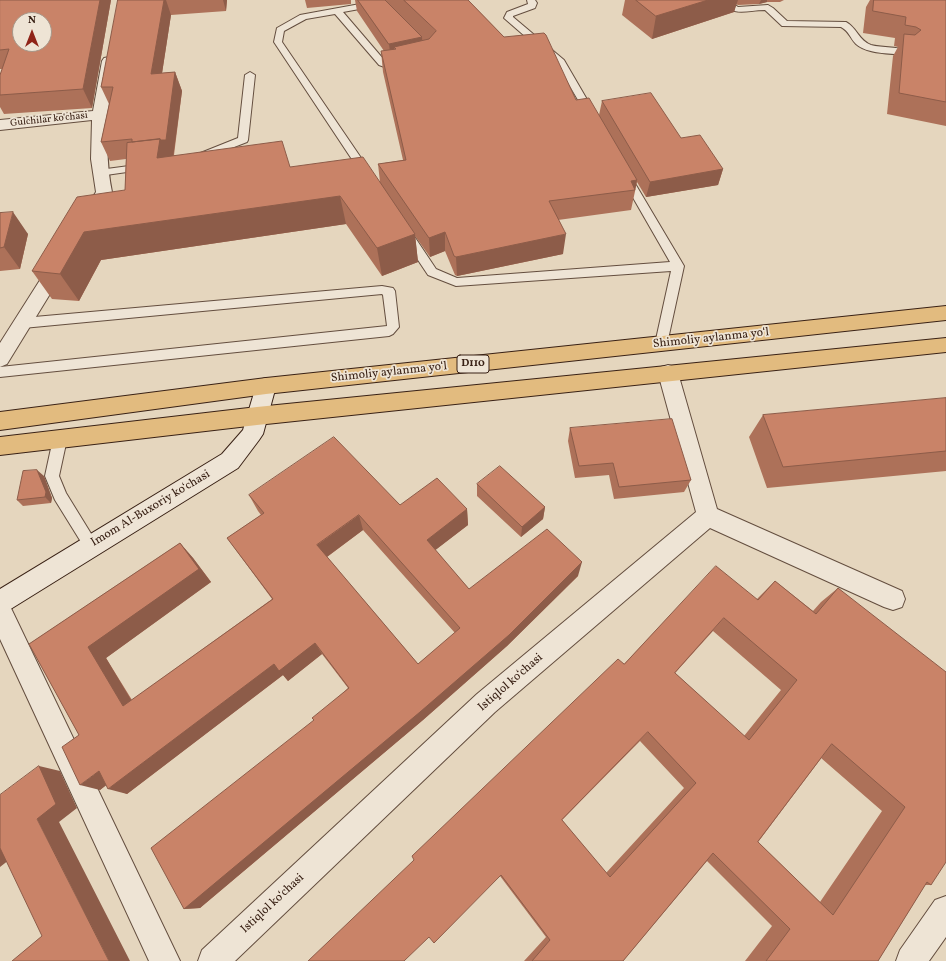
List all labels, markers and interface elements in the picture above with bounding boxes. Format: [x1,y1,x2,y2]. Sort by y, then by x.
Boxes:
north arrow [12,12,52,52]
text: N [28,13,36,28]
street label: Gulchilar koʻchasi [10,110,88,130]
street label: Shimoliy aylanma yoʻl [652,326,770,352]
road number: D110 [457,355,489,373]
street label: Shimoliy aylanma yoʻl [330,360,448,386]
street label: Imom Al-Buxoriy koʻchasi [89,468,213,550]
street label: Istiqlol ko‘chasi [476,651,546,715]
street label: Istiqlol ko‘chasi [238,871,308,937]

